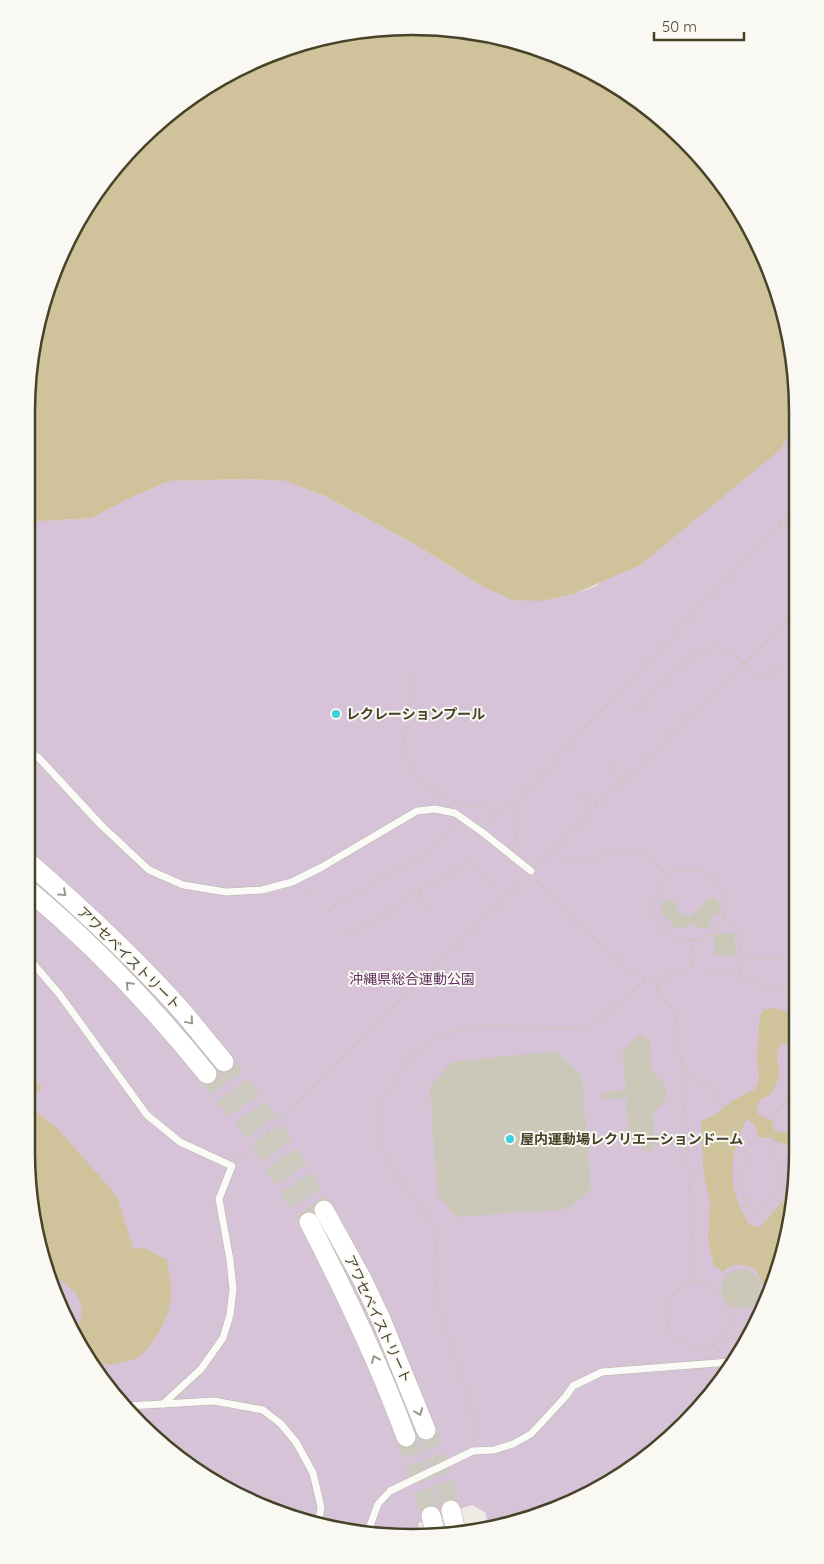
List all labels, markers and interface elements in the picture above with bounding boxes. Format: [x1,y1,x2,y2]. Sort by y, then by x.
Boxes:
scale bar [654,10,744,42]
text: 50 m [662,17,697,36]
place label: レクレーションプール [346,705,485,723]
marker: レクレーションプール [330,708,342,720]
one-way arrow [58,887,67,896]
street label: アワセベイストリート [73,902,185,1014]
park label: 沖縄県総合運動公園 [349,970,475,988]
one-way arrow [126,982,135,991]
one-way arrow [184,1015,193,1024]
place label: 屋内運動場レクリエーションドーム [520,1130,743,1148]
marker: 屋内運動場レクリエーションドーム [504,1133,516,1145]
street label: アワセベイストリート [340,1252,416,1386]
one-way arrow [371,1355,382,1364]
one-way arrow [413,1407,424,1416]

